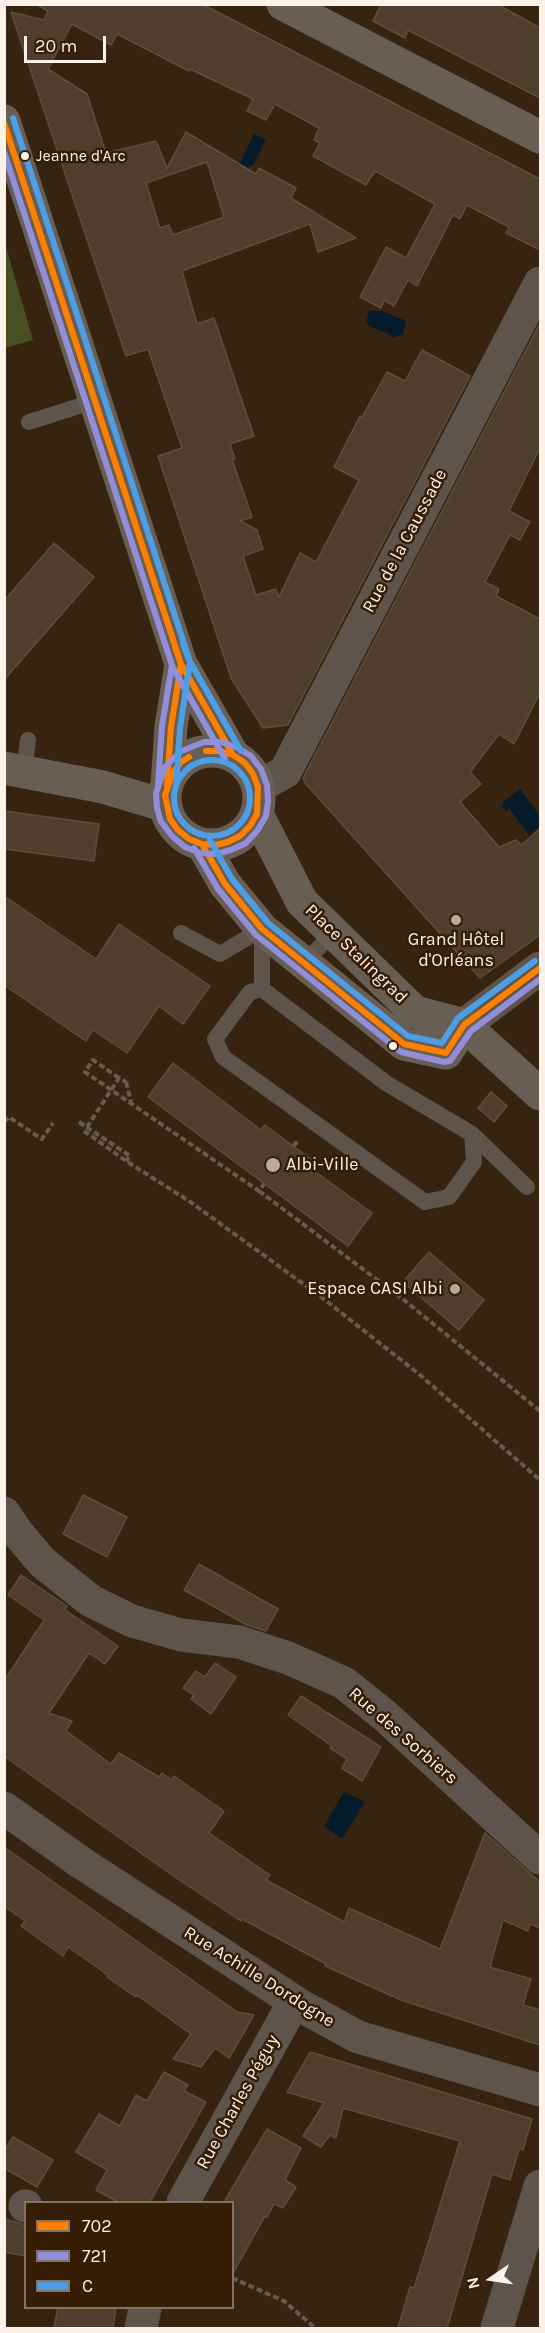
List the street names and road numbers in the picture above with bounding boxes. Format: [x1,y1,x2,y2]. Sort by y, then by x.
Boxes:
street label: Rue de la Caussade [358,466,452,616]
street label: Place Stalingrad [300,900,412,1008]
street label: Rue des Sorbiers [344,1683,462,1789]
street label: Rue Achille Dordogne [180,1922,338,2032]
street label: Rue Charles Péguy [192,2031,284,2173]

